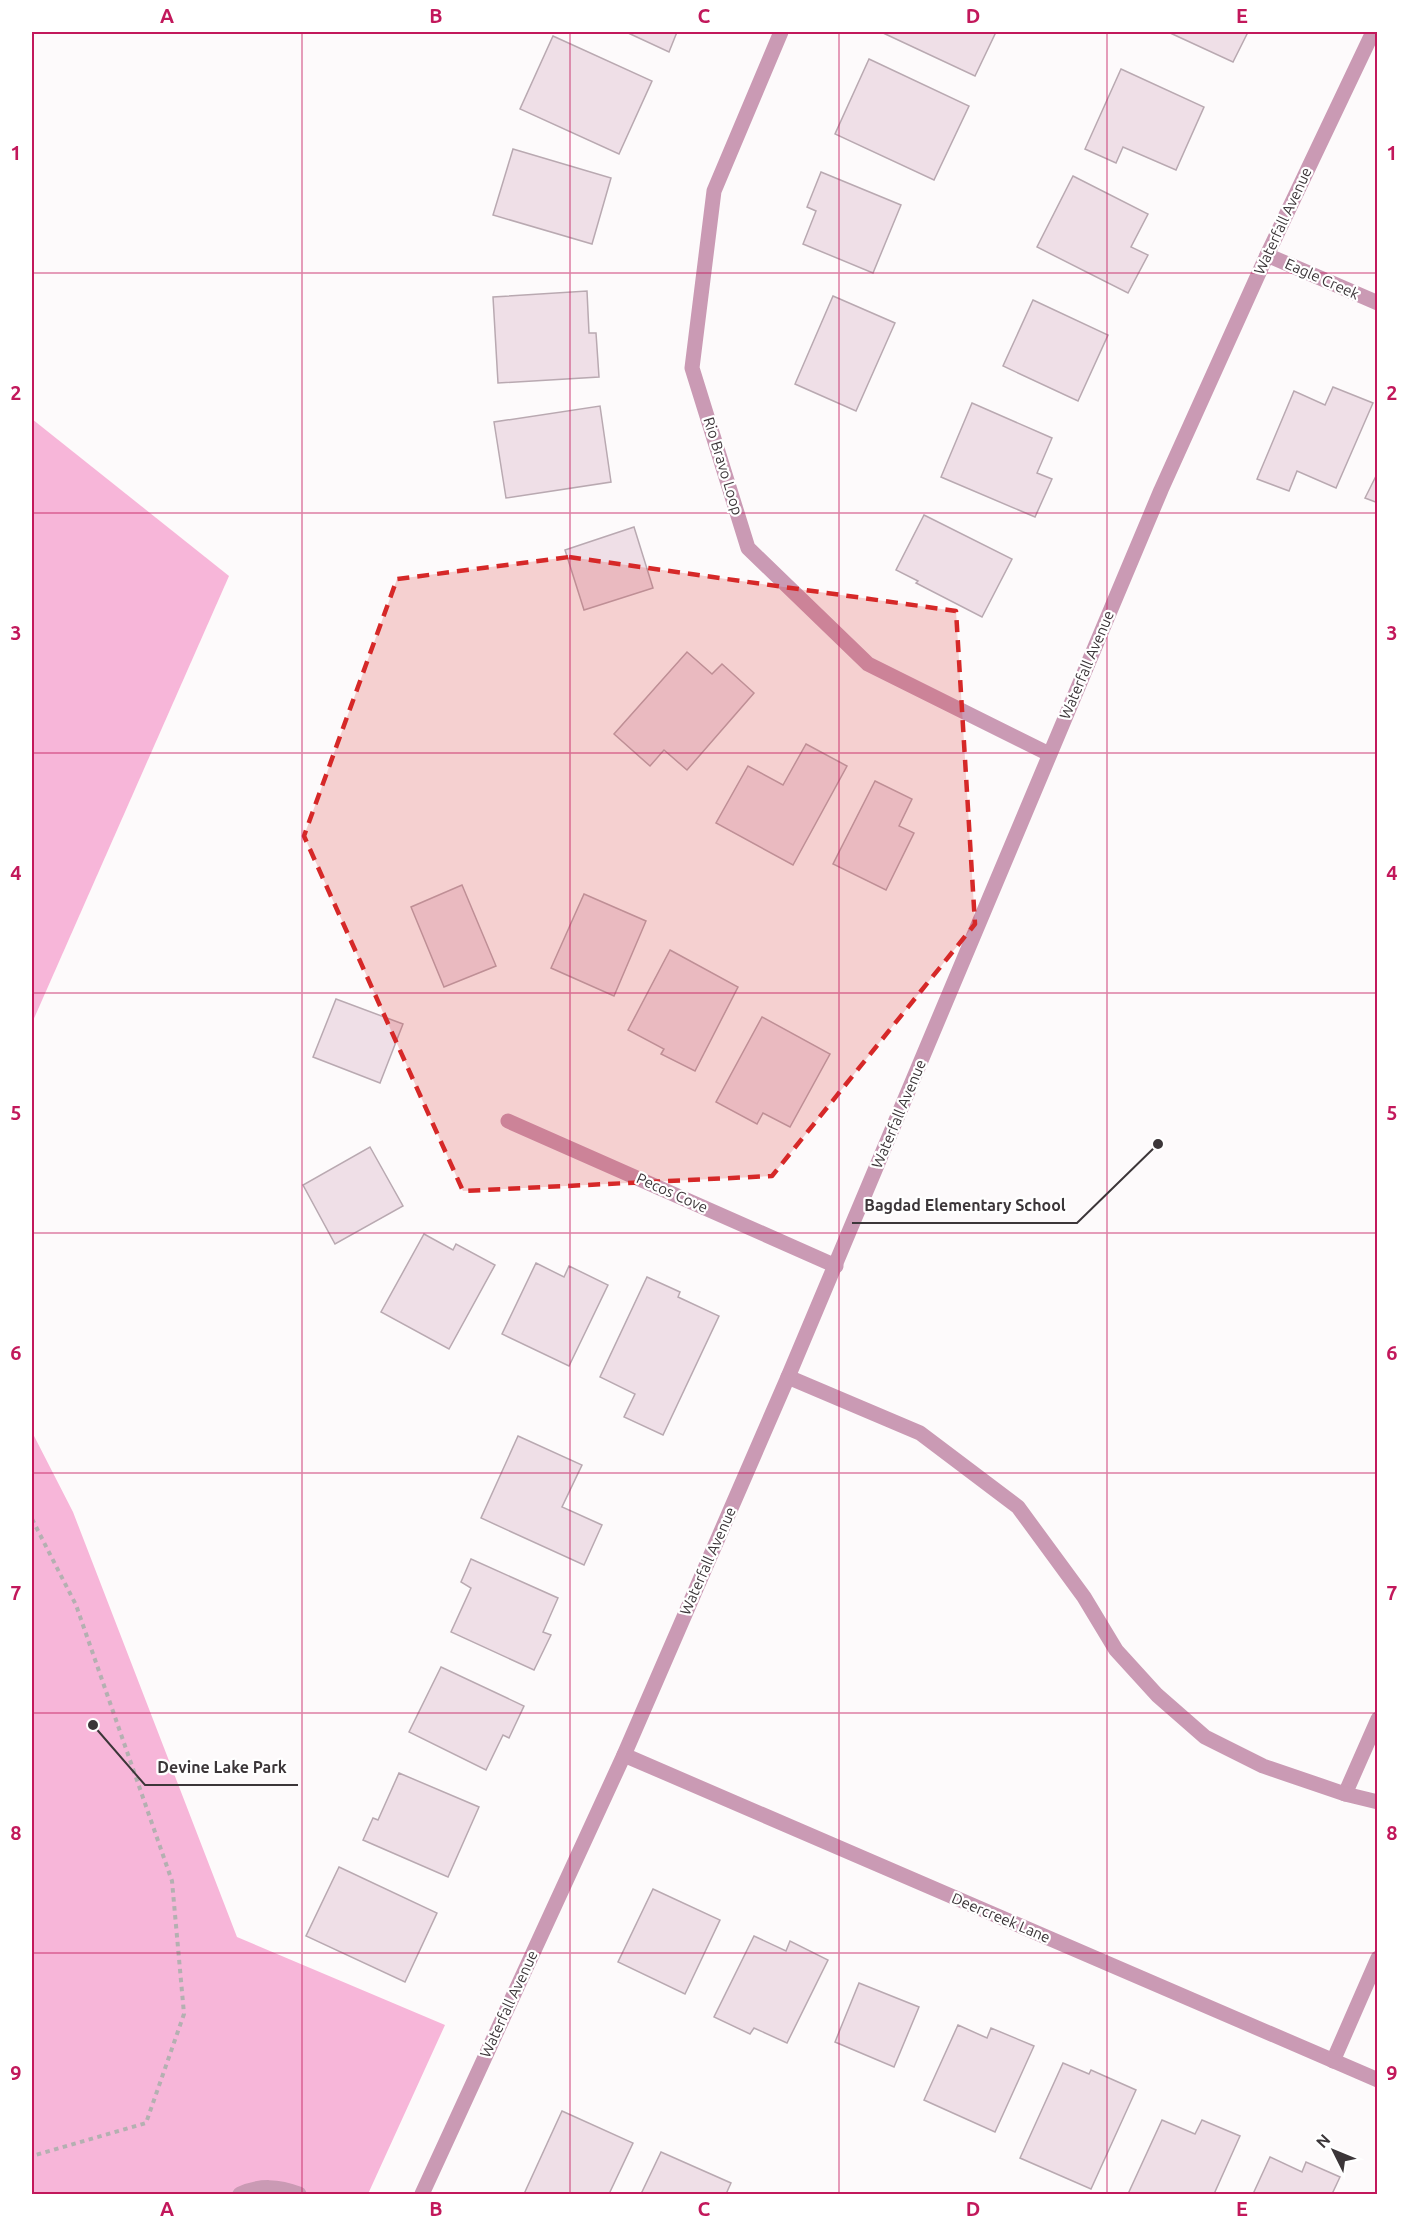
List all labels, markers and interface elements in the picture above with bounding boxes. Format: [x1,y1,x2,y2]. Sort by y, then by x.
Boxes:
text: A [160,4,174,27]
text: B [429,4,443,27]
text: C [698,4,711,27]
text: D [966,4,980,27]
text: E [1236,4,1248,27]
text: 1 [10,141,22,164]
text: 1 [1386,141,1398,164]
street label: Waterfall Avenue [1250,164,1315,277]
street label: Eagle Creek [1282,255,1362,303]
text: 2 [10,381,22,404]
text: 2 [1386,381,1398,404]
street label: Rio Bravo Loop [701,415,746,517]
street label: Waterfall Avenue [1056,608,1117,722]
text: 3 [10,621,22,644]
text: 3 [1386,621,1398,644]
text: 4 [10,861,22,884]
text: 4 [1386,861,1398,884]
street label: Waterfall Avenue [868,1057,929,1171]
text: 5 [10,1101,22,1124]
text: 5 [1386,1101,1398,1124]
street label: Pecos Cove [634,1169,710,1216]
callout: Bagdad Elementary School [852,1189,1077,1223]
text: Bagdad Elementary School [864,1196,1066,1214]
text: 6 [10,1341,22,1364]
text: 6 [1386,1341,1398,1364]
street label: Waterfall Avenue [676,1504,739,1617]
text: 7 [10,1581,22,1604]
text: 7 [1386,1581,1398,1604]
callout: Devine Lake Park [145,1751,298,1785]
text: Devine Lake Park [157,1758,287,1776]
text: 8 [10,1821,22,1844]
text: 8 [1386,1821,1398,1844]
street label: Deercreek Lane [949,1889,1053,1946]
street label: Waterfall Avenue [476,1947,541,2060]
text: 9 [10,2061,22,2084]
text: 9 [1386,2061,1398,2084]
north arrow [1304,2121,1364,2181]
text: N [1312,2130,1334,2151]
text: A [160,2197,174,2220]
text: B [429,2197,443,2220]
text: C [698,2197,711,2220]
text: D [966,2197,980,2220]
text: E [1236,2197,1248,2220]

